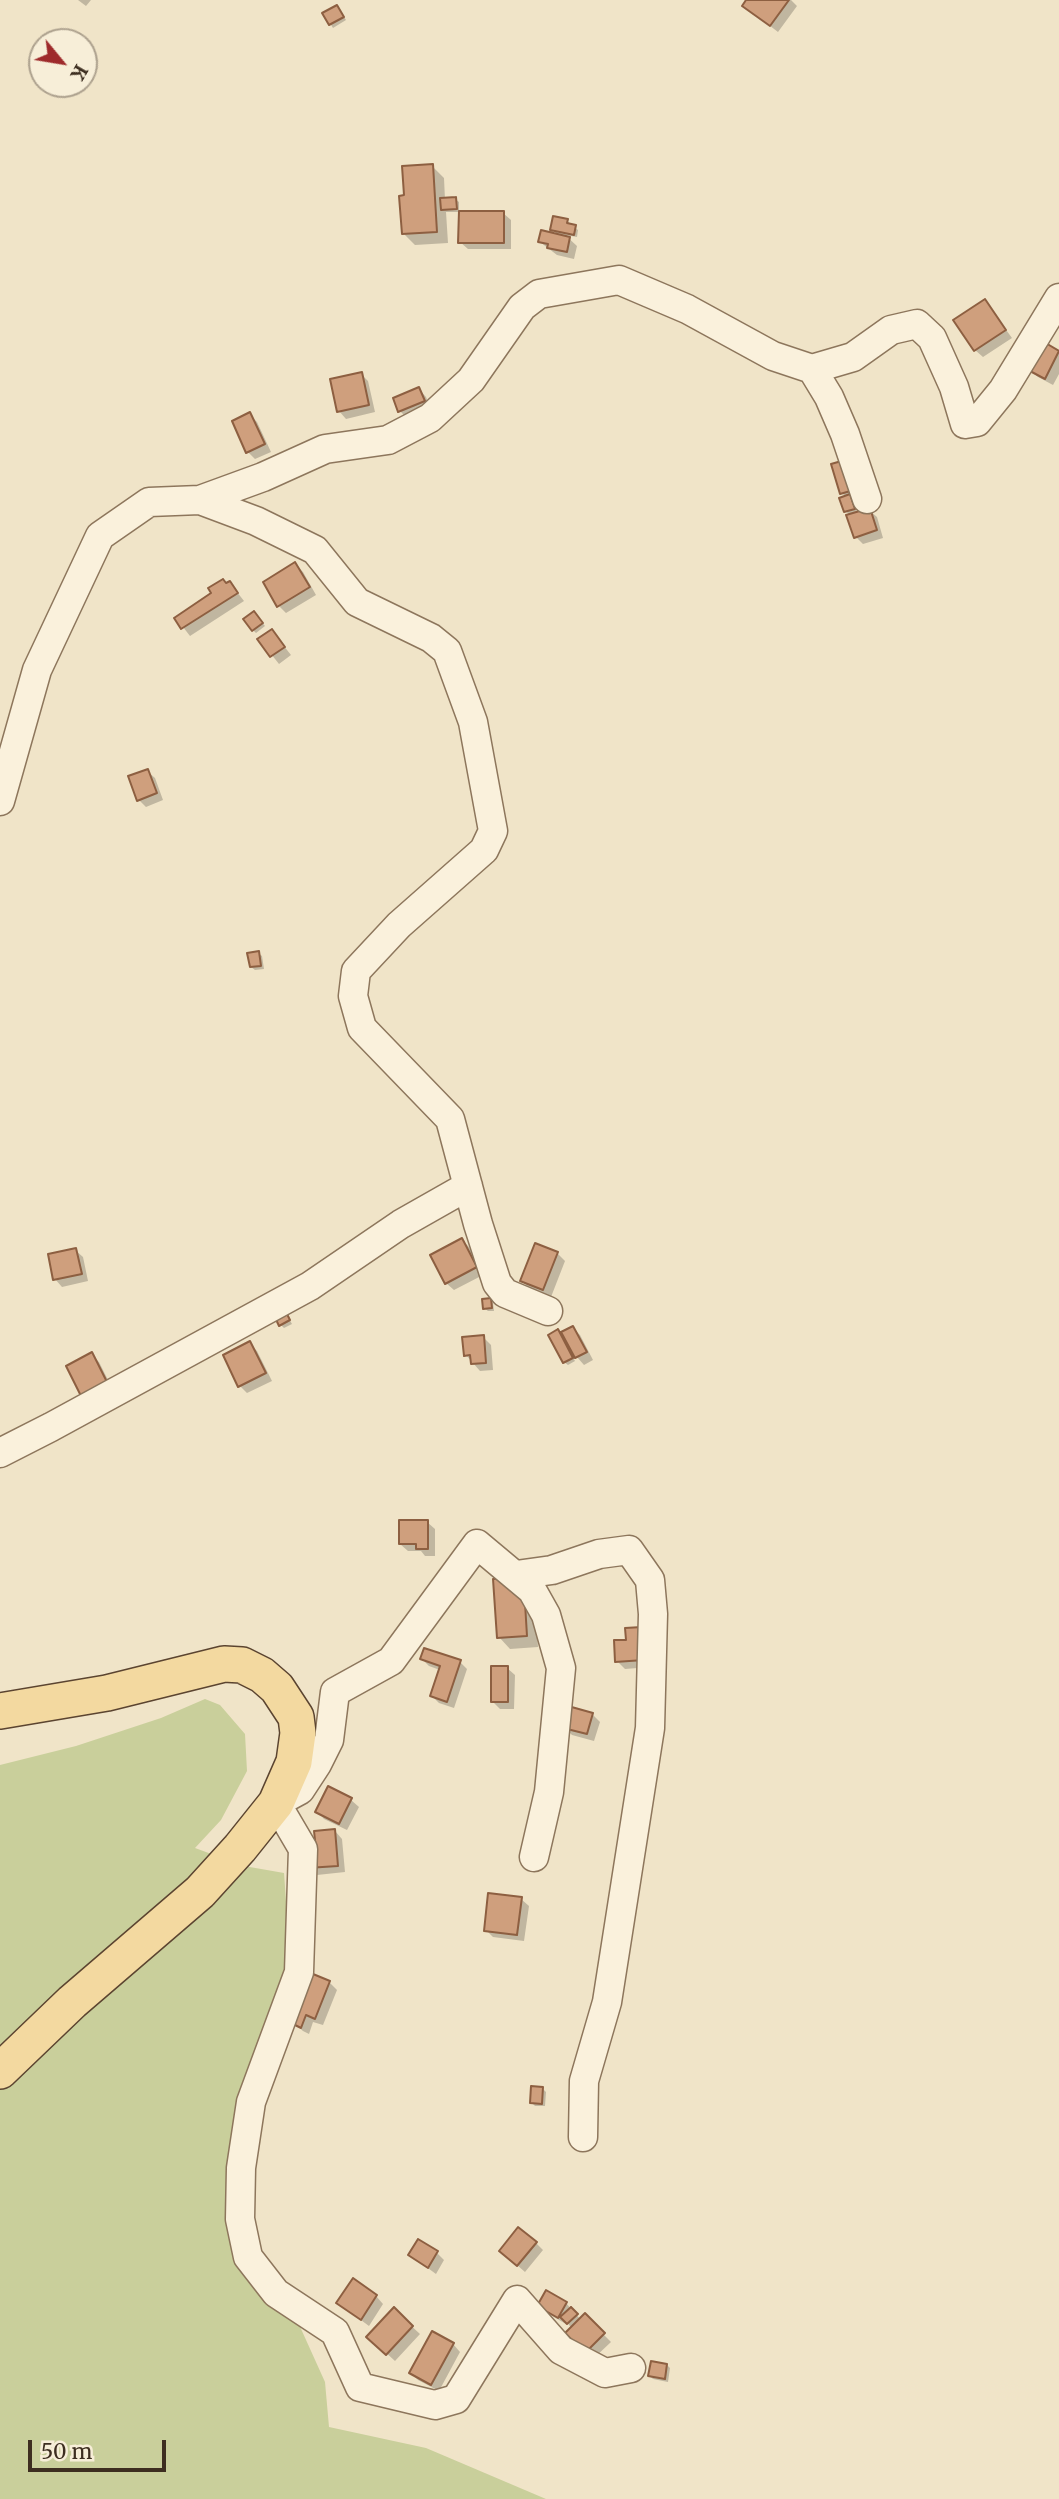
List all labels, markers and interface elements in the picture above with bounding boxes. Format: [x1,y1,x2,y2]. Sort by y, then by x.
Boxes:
north arrow [28,28,98,98]
text: K [66,60,93,85]
scale bar [32,2426,170,2470]
text: 50 m [41,2438,92,2465]

